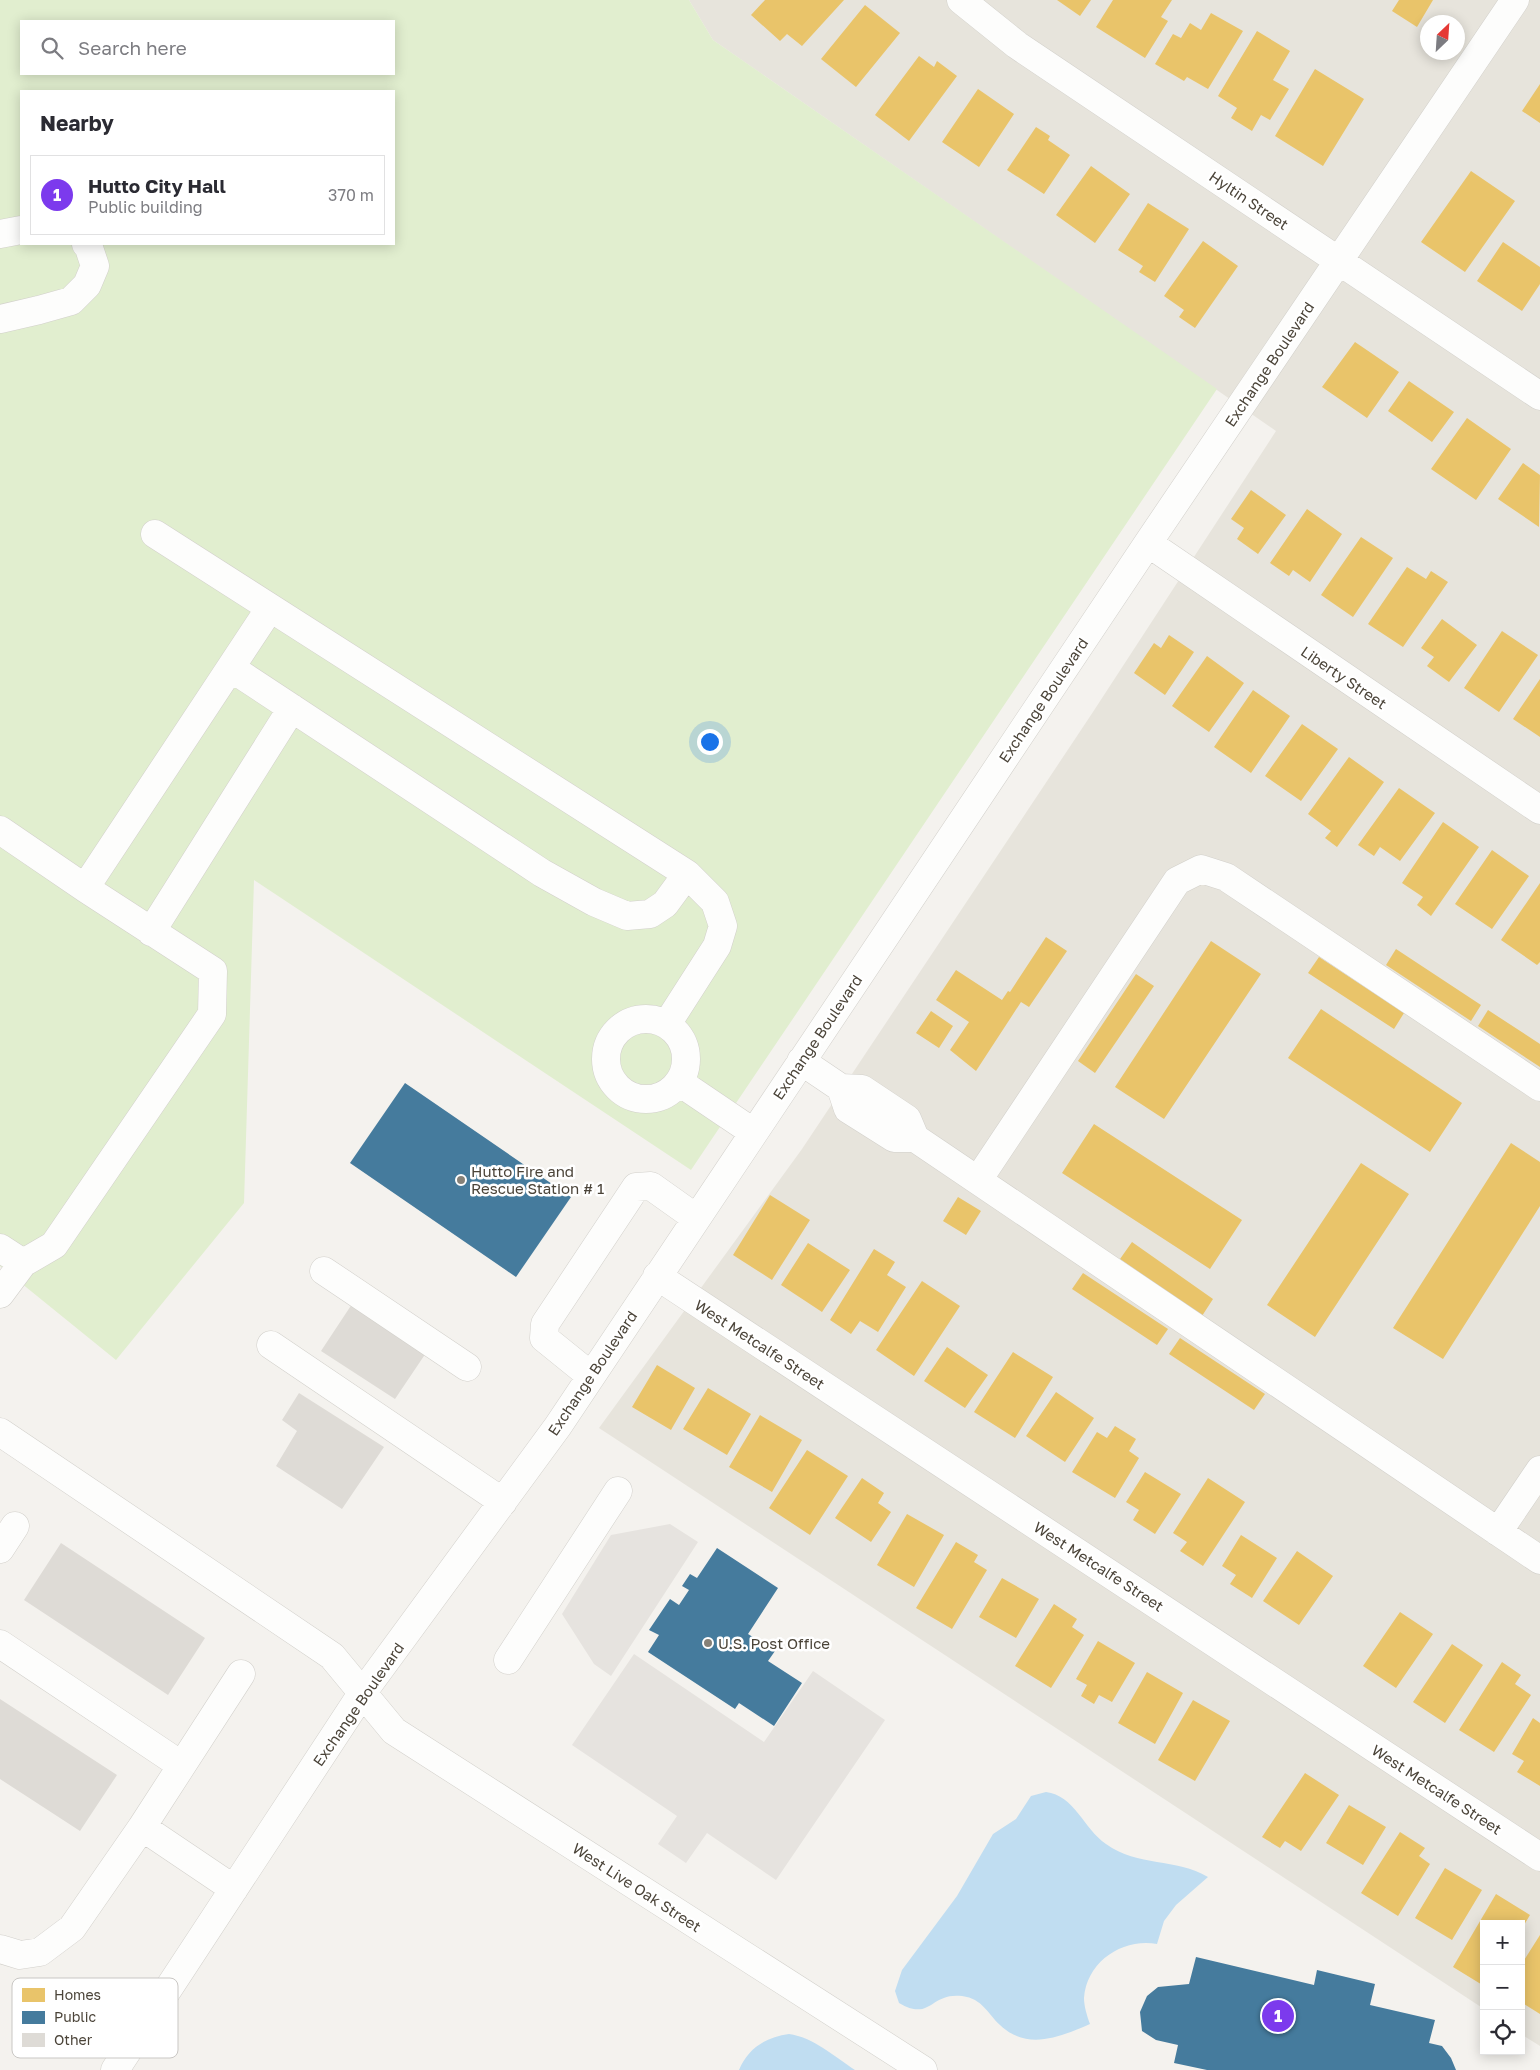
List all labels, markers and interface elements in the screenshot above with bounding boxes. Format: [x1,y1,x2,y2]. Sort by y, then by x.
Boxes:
north arrow [1420,15,1465,60]
search box [20,20,395,75]
icon: search [38,34,66,62]
text: Search here [78,36,187,59]
text: Nearby [40,110,114,136]
street label: Hyltin Street [1206,167,1292,233]
text: Hutto City Hall [88,174,226,197]
text: 1 [53,185,61,205]
text: 370 m [328,185,374,205]
text: Public building [88,197,203,217]
street label: Exchange Boulevard [1221,298,1317,430]
street label: Exchange Boulevard [995,634,1091,766]
street label: Liberty Street [1298,642,1390,712]
your location [697,729,723,755]
street label: Exchange Boulevard [769,971,865,1103]
place label: Hutto Fire and Rescue Station # 1 [471,1162,604,1197]
marker: Hutto Fire and Rescue Station # 1 [455,1174,467,1186]
street label: West Metcalfe Street [692,1295,828,1393]
street label: Exchange Boulevard [544,1307,640,1439]
street label: West Metcalfe Street [1031,1517,1167,1615]
place label: U.S. Post Office [718,1634,830,1652]
marker: U.S. Post Office [702,1637,714,1649]
street label: Exchange Boulevard [309,1639,407,1769]
street label: West Metcalfe Street [1369,1740,1505,1838]
street label: West Live Oak Street [569,1839,705,1935]
map controls [1480,1920,1525,2055]
button: + [1480,1920,1525,1965]
button: − [1480,1965,1525,2010]
legend [12,1978,178,2058]
text: Homes [54,1986,101,2003]
pin: 1 [1262,1997,1294,2035]
text: Public [54,2008,96,2025]
button: locate [1480,2010,1525,2055]
text: Other [54,2031,93,2048]

